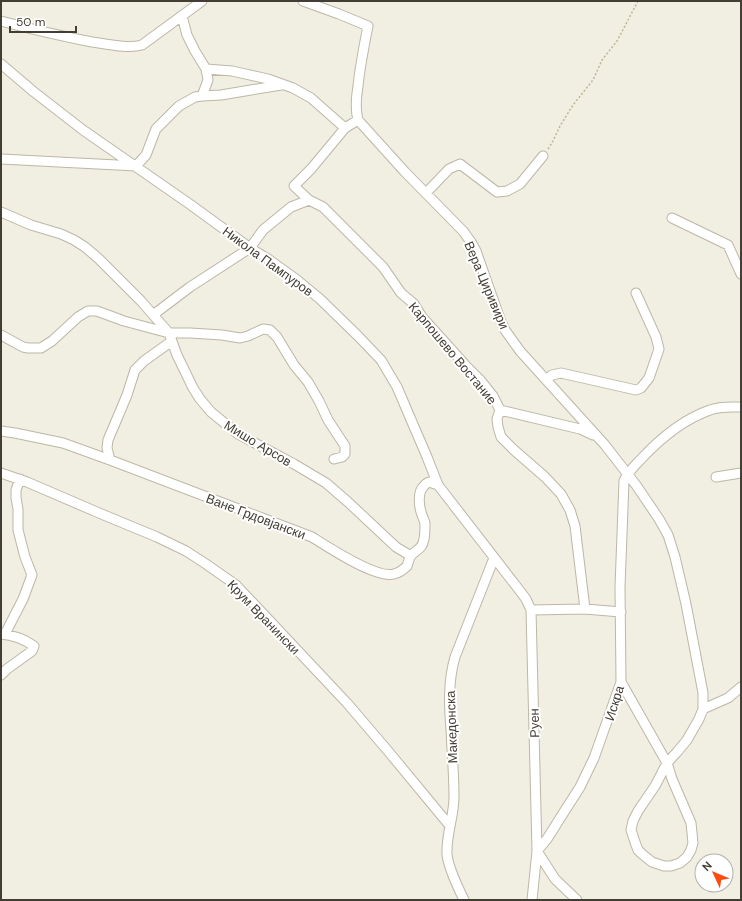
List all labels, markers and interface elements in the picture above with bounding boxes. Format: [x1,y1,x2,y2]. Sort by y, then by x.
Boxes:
scale bar [10,8,76,34]
text: 50 m [16,14,45,30]
street label: Никола Пампуров [219,223,316,300]
street label: Вера Циривири [460,239,513,332]
street label: Карпошево Востание [405,299,500,408]
street label: Мишо Арсов [221,417,295,470]
street label: Ване Грдовјански [204,490,308,543]
street label: Крум Вранински [224,576,304,658]
street label: Искра [601,683,628,723]
street label: Македонска [442,690,461,764]
street label: Руен [526,708,543,738]
north arrow [694,853,734,893]
text: N [699,858,715,874]

